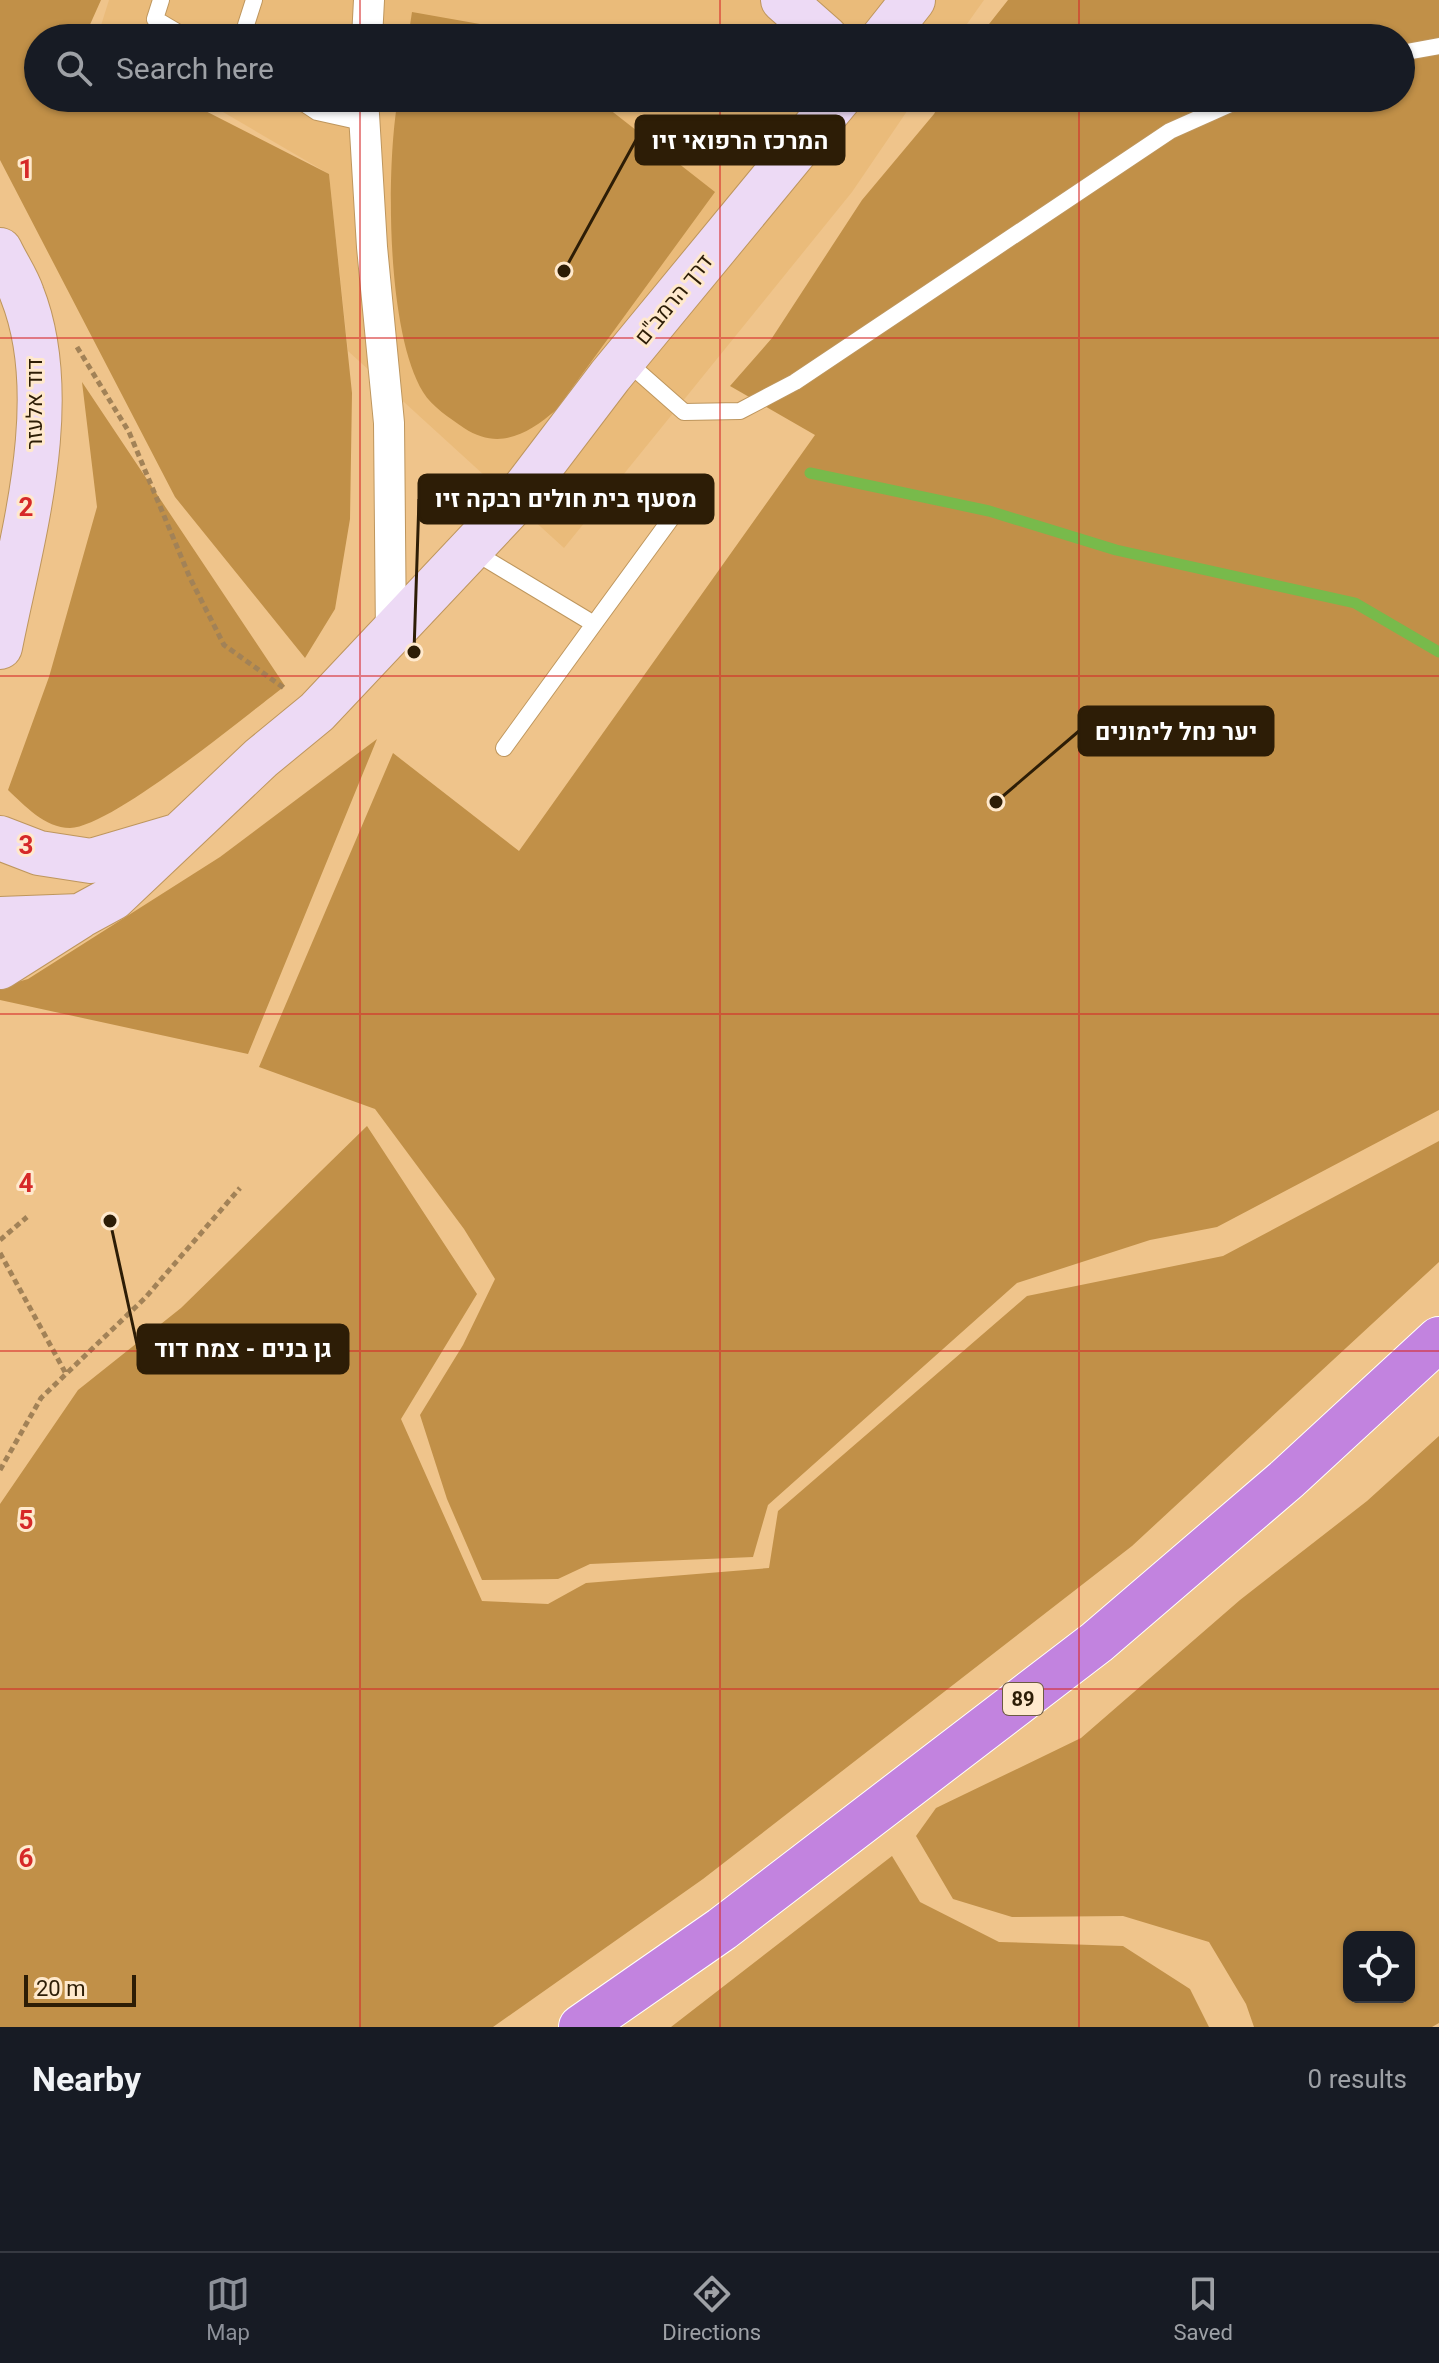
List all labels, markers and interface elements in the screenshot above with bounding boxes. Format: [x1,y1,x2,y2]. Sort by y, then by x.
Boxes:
search box [24,24,1415,112]
icon: search [52,46,96,90]
text: Search here [116,51,274,86]
callout: המרכז הרפואי זיו [636,116,844,164]
text: המרכז הרפואי זיו [652,127,828,155]
text: 1 [19,154,33,184]
street label: דרך הרמב"ם [629,249,717,349]
street label: דוד אלעזר [22,358,47,450]
callout: מסעף בית חולים רבקה זיו [419,475,713,523]
text: מסעף בית חולים רבקה זיו [435,485,697,513]
text: 2 [19,492,33,522]
callout: יער נחל לימונים [1079,707,1273,755]
text: יער נחל לימונים [1095,718,1257,746]
text: 3 [19,830,33,860]
text: 4 [19,1168,34,1198]
callout: גן בנים - צמח דוד [138,1325,348,1373]
text: גן בנים - צמח דוד [154,1335,332,1363]
text: 5 [19,1505,33,1535]
road number: 89 [1003,1683,1043,1715]
text: 6 [19,1843,34,1873]
map controls [1343,1931,1415,2003]
button: locate [1343,1931,1415,2003]
scale bar [24,1971,136,2007]
text: 20 m [36,1976,85,2001]
text: Nearby [32,2059,141,2099]
text: 0 results [1308,2064,1407,2094]
tab: Map [206,2272,250,2345]
tab: Directions [662,2272,761,2345]
tab: Saved [1173,2272,1233,2345]

